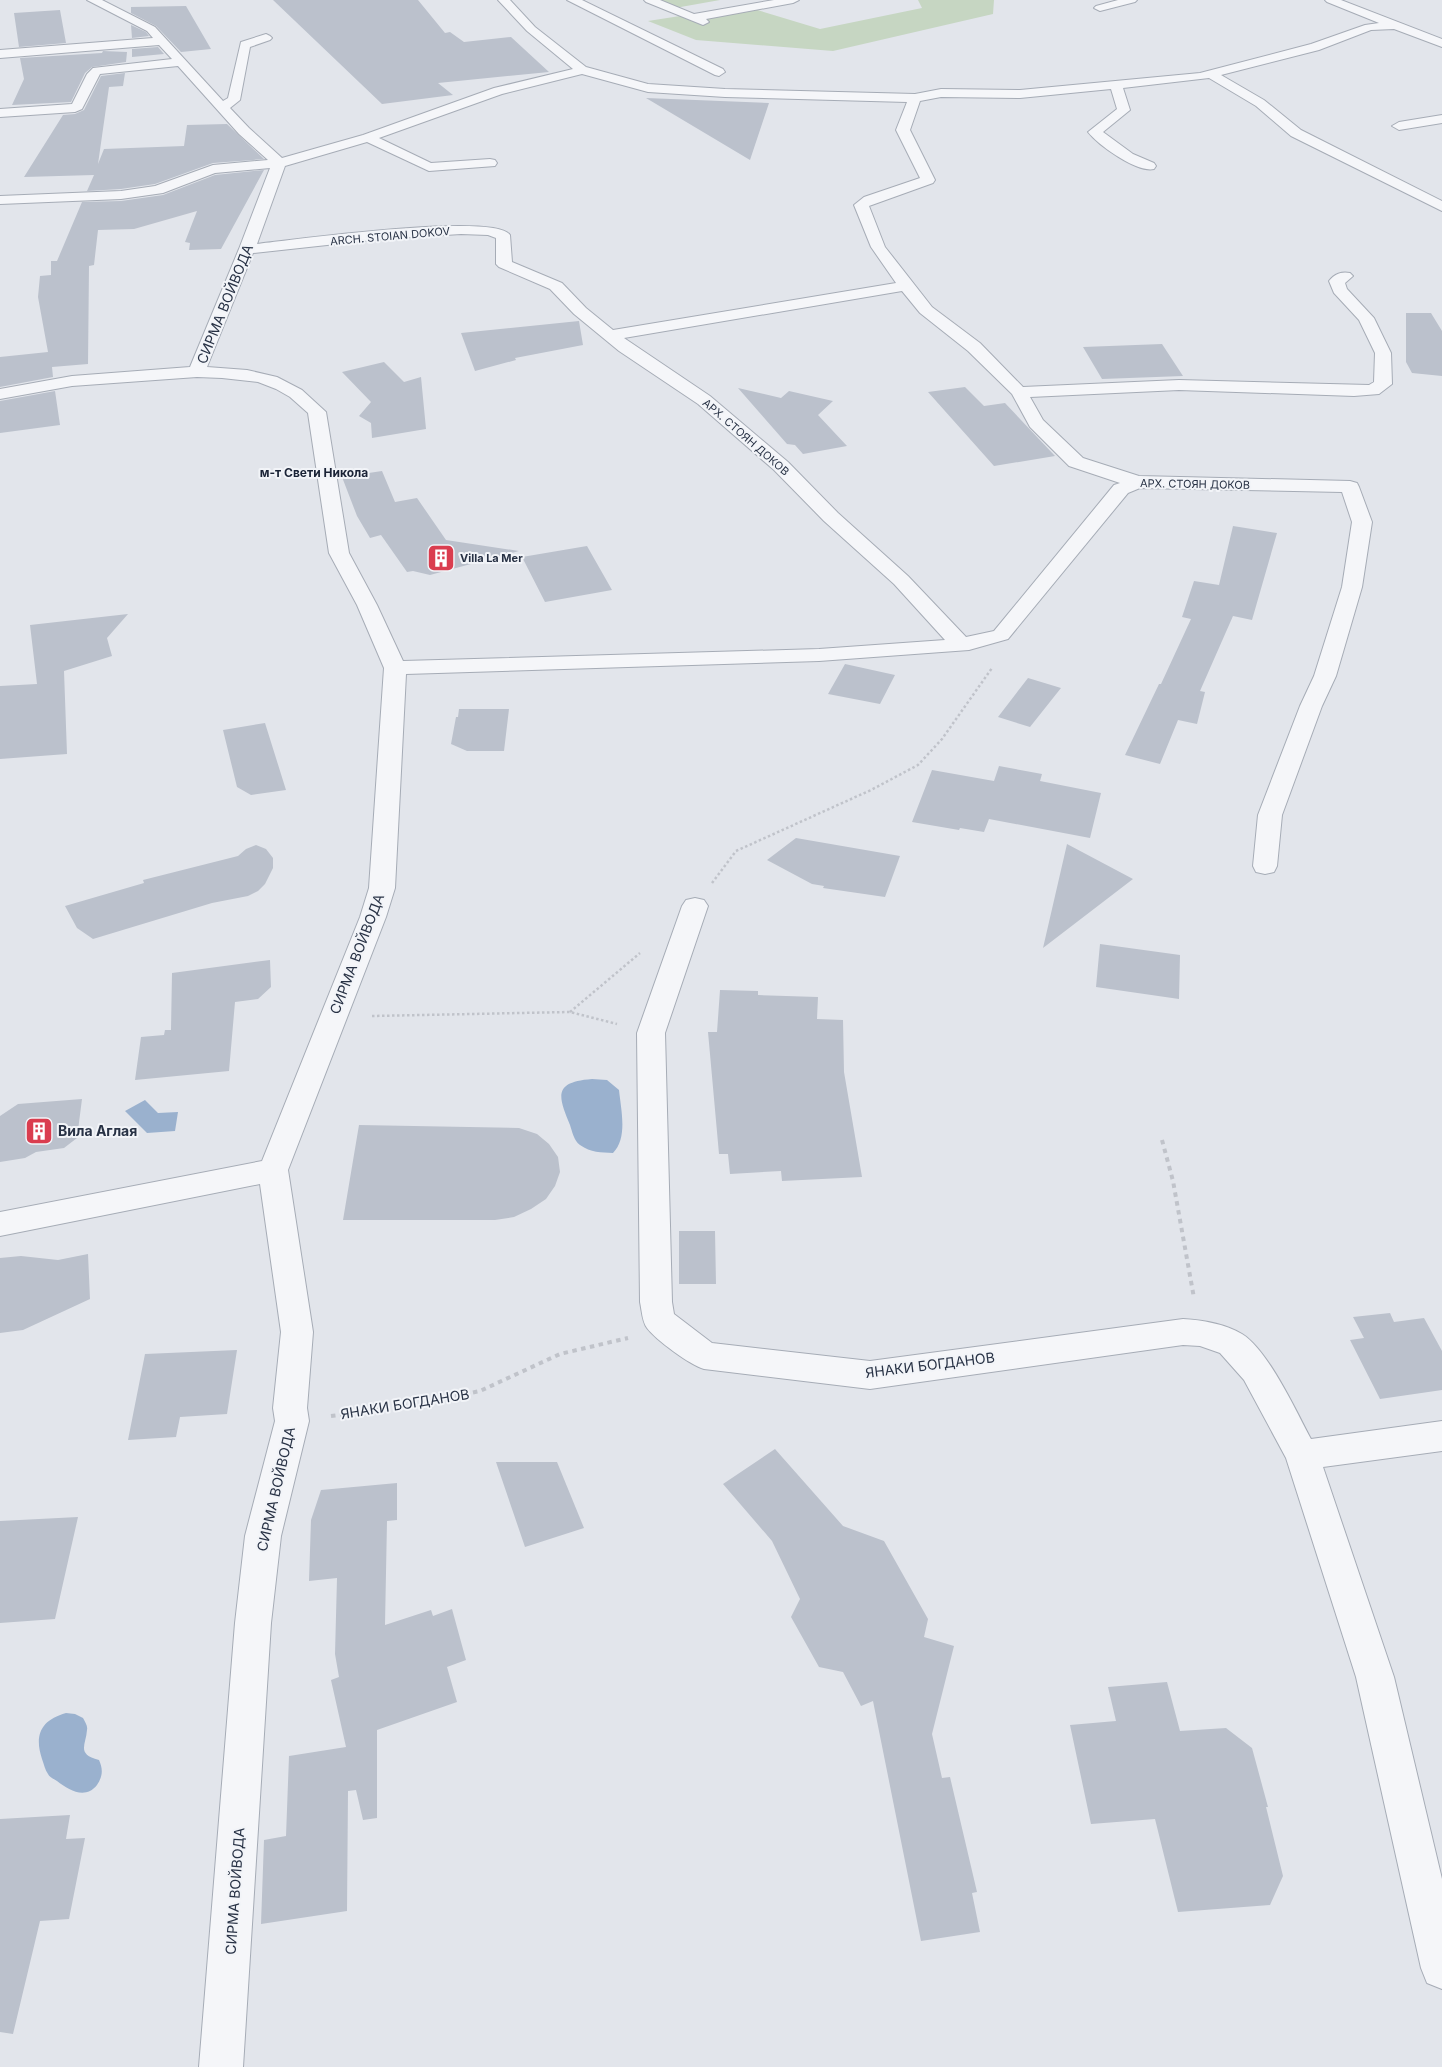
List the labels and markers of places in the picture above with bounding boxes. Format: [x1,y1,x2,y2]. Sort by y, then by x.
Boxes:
building icon: Villa La Mer [426,543,456,573]
place label: Villa La Mer [460,551,523,565]
building icon: Вила Аглая [24,1116,54,1146]
place label: Вила Аглая [58,1122,137,1139]

